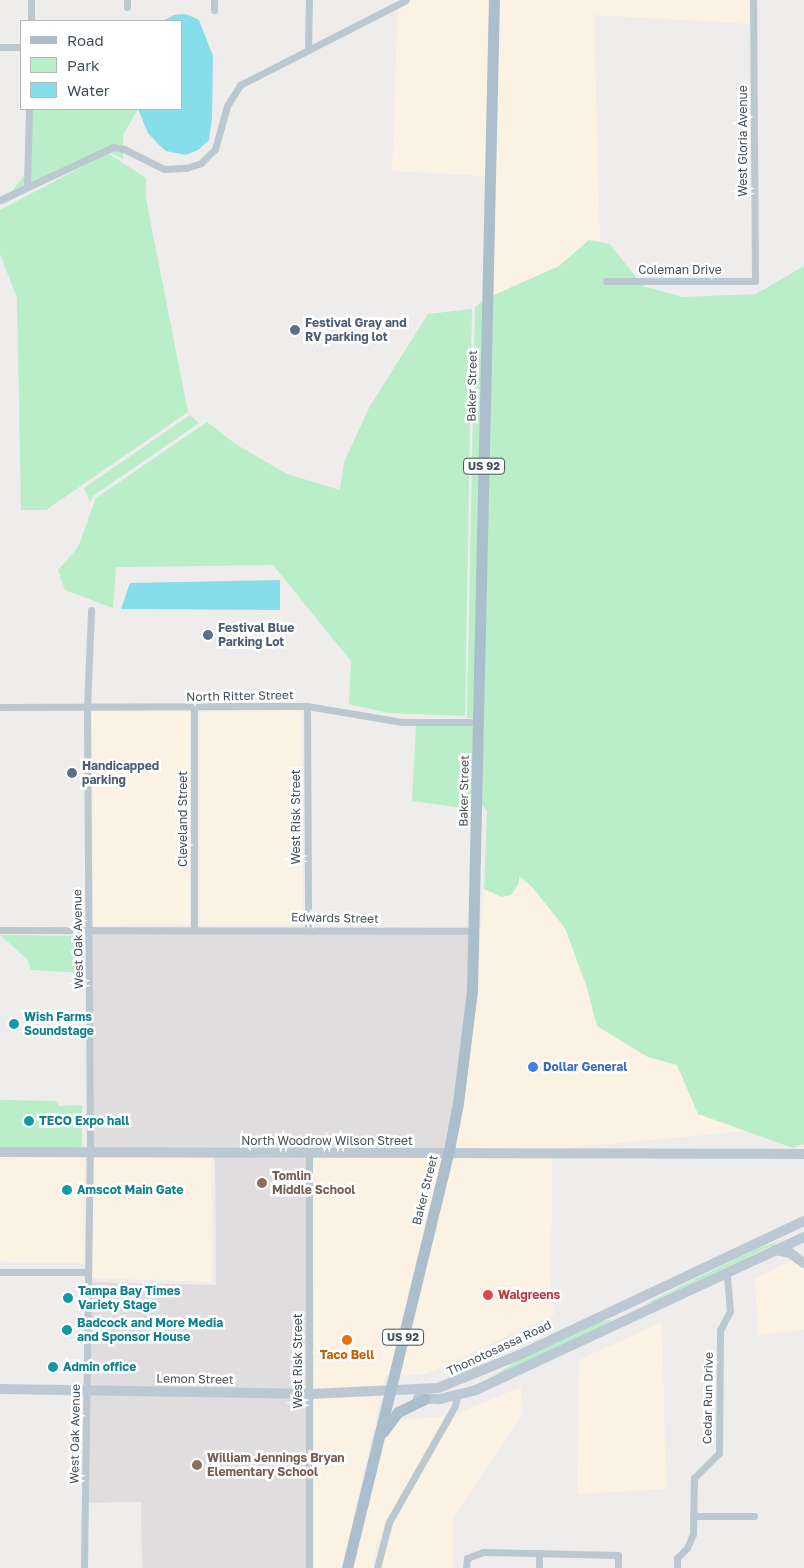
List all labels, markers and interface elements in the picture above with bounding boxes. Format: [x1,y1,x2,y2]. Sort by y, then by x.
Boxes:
legend [20,20,182,110]
text: Road [67,31,104,49]
text: Park [67,56,99,74]
text: Water [67,81,110,99]
street label: West Gloria Avenue [736,85,750,197]
street label: Coleman Drive [638,263,722,277]
place label: Festival Gray and RV parking lot [305,316,407,344]
marker: Festival Gray and RV parking lot [289,324,301,336]
street label: Baker Street [464,350,480,422]
road number: US 92 [463,458,505,474]
place label: Festival Blue Parking Lot [218,621,294,649]
marker: Festival Blue Parking Lot [202,629,214,641]
street label: North Ritter Street [186,688,294,704]
street label: Baker Street [456,755,472,827]
place label: Handicapped parking [82,759,159,787]
marker: Handicapped parking [66,767,78,779]
street label: West Risk Street [289,769,303,865]
street label: Cleveland Street [176,771,190,867]
street label: West Oak Avenue [70,889,86,989]
street label: Edwards Street [291,910,379,926]
place label: Wish Farms Soundstage [24,1010,94,1038]
marker: Wish Farms Soundstage [8,1018,20,1030]
place label: Dollar General [543,1060,627,1074]
marker: Dollar General [527,1061,539,1073]
place label: TECO Expo hall [39,1114,129,1128]
marker: TECO Expo hall [23,1115,35,1127]
street label: North Woodrow Wilson Street [241,1134,413,1148]
street label: Baker Street [409,1154,441,1226]
place label: Tomlin Middle School [272,1169,355,1197]
marker: Tomlin Middle School [256,1177,268,1189]
place label: Amscot Main Gate [77,1183,183,1197]
marker: Amscot Main Gate [61,1184,73,1196]
place label: Tampa Bay Times Variety Stage [78,1284,180,1312]
place label: Walgreens [498,1288,560,1302]
marker: Walgreens [482,1289,494,1301]
marker: Tampa Bay Times Variety Stage [62,1292,74,1304]
street label: West Risk Street [291,1313,305,1409]
place label: Badcock and More Media and Sponsor House [77,1316,223,1344]
street label: Thonotosassa Road [444,1317,554,1379]
marker: Badcock and More Media and Sponsor House [61,1324,73,1336]
road number: US 92 [382,1328,424,1345]
marker: Taco Bell [341,1334,353,1346]
place label: Taco Bell [320,1348,374,1362]
street label: Cedar Run Drive [700,1352,716,1444]
place label: Admin office [63,1360,136,1374]
marker: Admin office [47,1361,59,1373]
street label: Lemon Street [156,1371,234,1387]
street label: West Oak Avenue [67,1384,83,1484]
place label: William Jennings Bryan Elementary School [207,1451,345,1479]
marker: William Jennings Bryan Elementary School [191,1459,203,1471]

